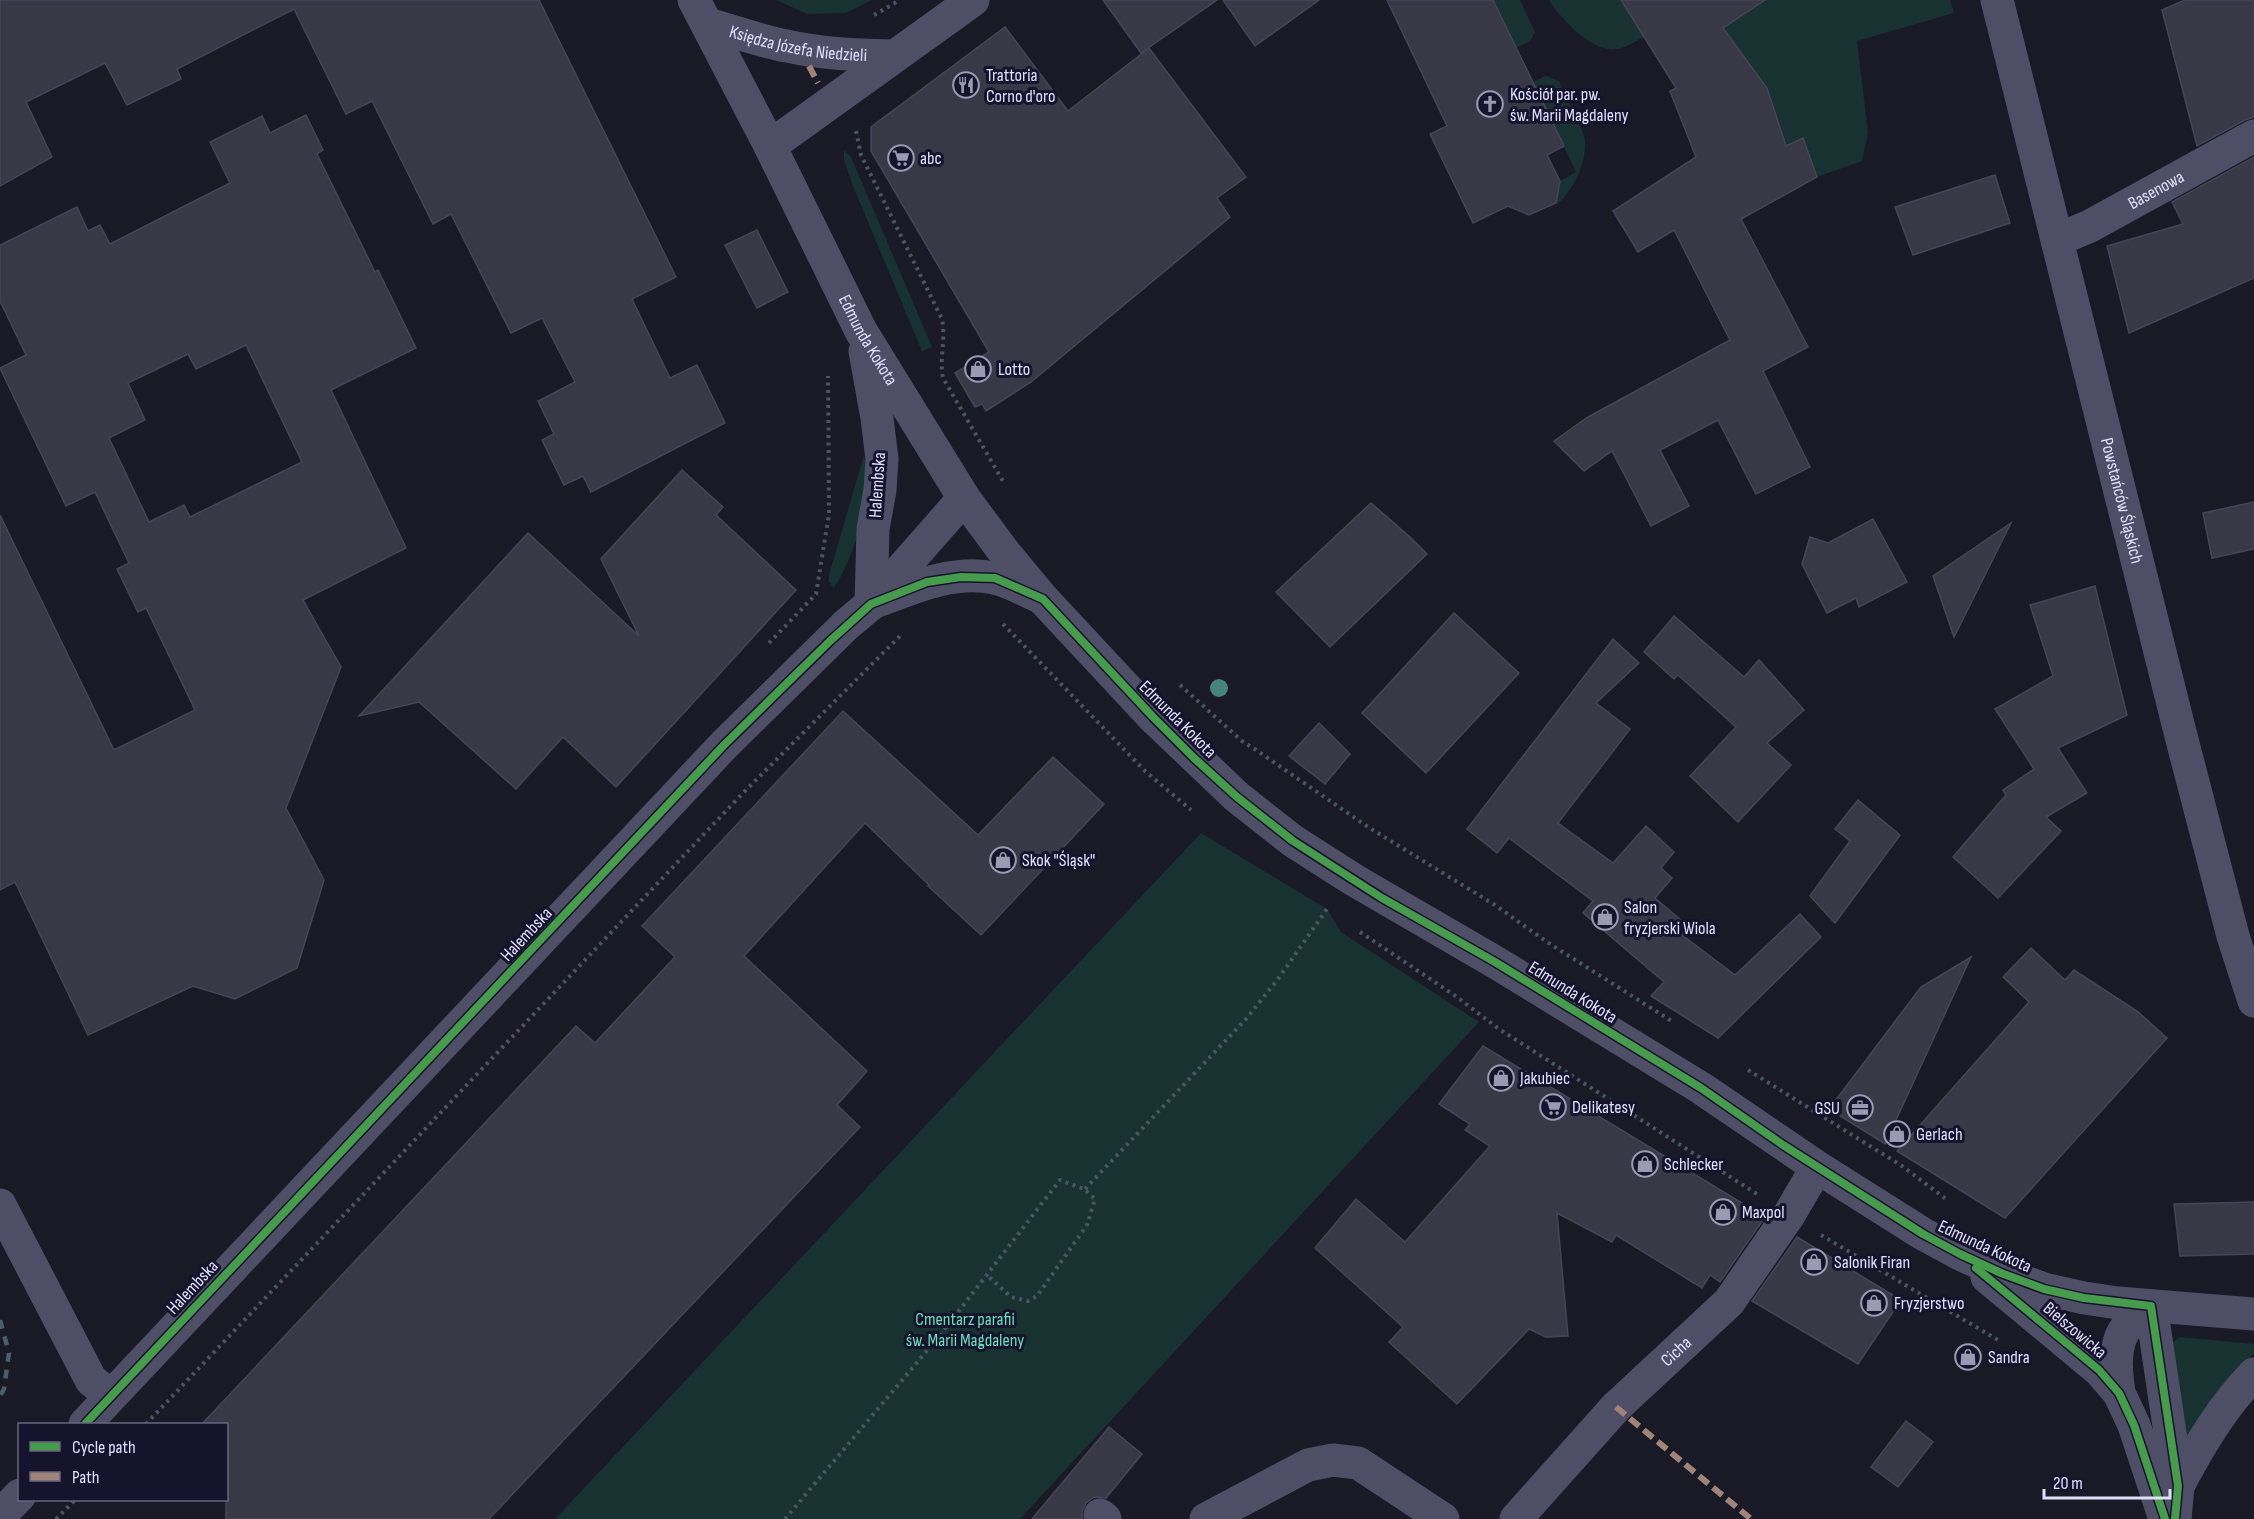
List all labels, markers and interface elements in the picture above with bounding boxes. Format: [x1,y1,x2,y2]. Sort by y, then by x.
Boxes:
street label: Księdza Józefa Niedzieli [727,21,868,66]
place label: Trattoria Corno d'oro [986,65,1055,107]
restaurant icon: Trattoria Corno d'oro [951,70,981,100]
place label: Kościół par. pw. św. Marii Magdaleny [1510,84,1629,126]
church icon: Kościół par. pw. św. Marii Magdaleny [1475,89,1505,119]
supermarket icon: abc [886,143,916,173]
place label: abc [920,148,942,169]
street label: Basenowa [2124,166,2188,214]
street label: Edmunda Kokota [834,291,902,389]
shop icon: Lotto [963,354,993,384]
place label: Lotto [998,359,1030,380]
street label: Powstańców Śląskich [2096,436,2147,566]
street label: Halembska [865,451,890,519]
street label: Edmunda Kokota [1135,676,1221,762]
shop icon: Skok "Śląsk" [988,845,1018,875]
place label: Skok "Śląsk" [1022,850,1095,871]
place label: Salon fryzjerski Wiola [1624,897,1716,939]
shop icon: Salon fryzjerski Wiola [1590,902,1620,932]
street label: Halembska [496,903,557,966]
street label: Edmunda Kokota [1525,957,1621,1028]
shop icon: Jakubiec [1486,1063,1516,1093]
place label: Jakubiec [1519,1068,1570,1089]
supermarket icon: Delikatesy [1538,1092,1568,1122]
office icon: GSU [1845,1093,1875,1123]
place label: Delikatesy [1572,1097,1635,1118]
place label: GSU [1814,1098,1840,1119]
shop icon: Gerlach [1882,1119,1912,1149]
place label: Gerlach [1916,1124,1963,1145]
shop icon: Schlecker [1630,1149,1660,1179]
place label: Schlecker [1664,1154,1723,1175]
shop icon: Maxpol [1708,1197,1738,1227]
place label: Maxpol [1742,1202,1785,1223]
street label: Edmunda Kokota [1935,1216,2035,1277]
shop icon: Salonik Firan [1799,1247,1829,1277]
place label: Salonik Firan [1834,1252,1910,1273]
street label: Halembska [162,1256,223,1319]
shop icon: Fryzjerstwo [1859,1288,1889,1318]
place label: Fryzjerstwo [1894,1293,1964,1314]
street label: Bielszowicka [2039,1298,2111,1363]
park label: Cmentarz parafii św. Marii Magdaleny [906,1309,1024,1351]
street label: Cicha [1657,1332,1696,1371]
shop icon: Sandra [1953,1342,1983,1372]
place label: Sandra [1988,1347,2030,1368]
legend [18,1423,228,1501]
text: Cycle path [72,1437,136,1458]
scale bar [2044,1462,2170,1500]
text: Path [72,1467,100,1488]
text: 20 m [2053,1473,2083,1494]

